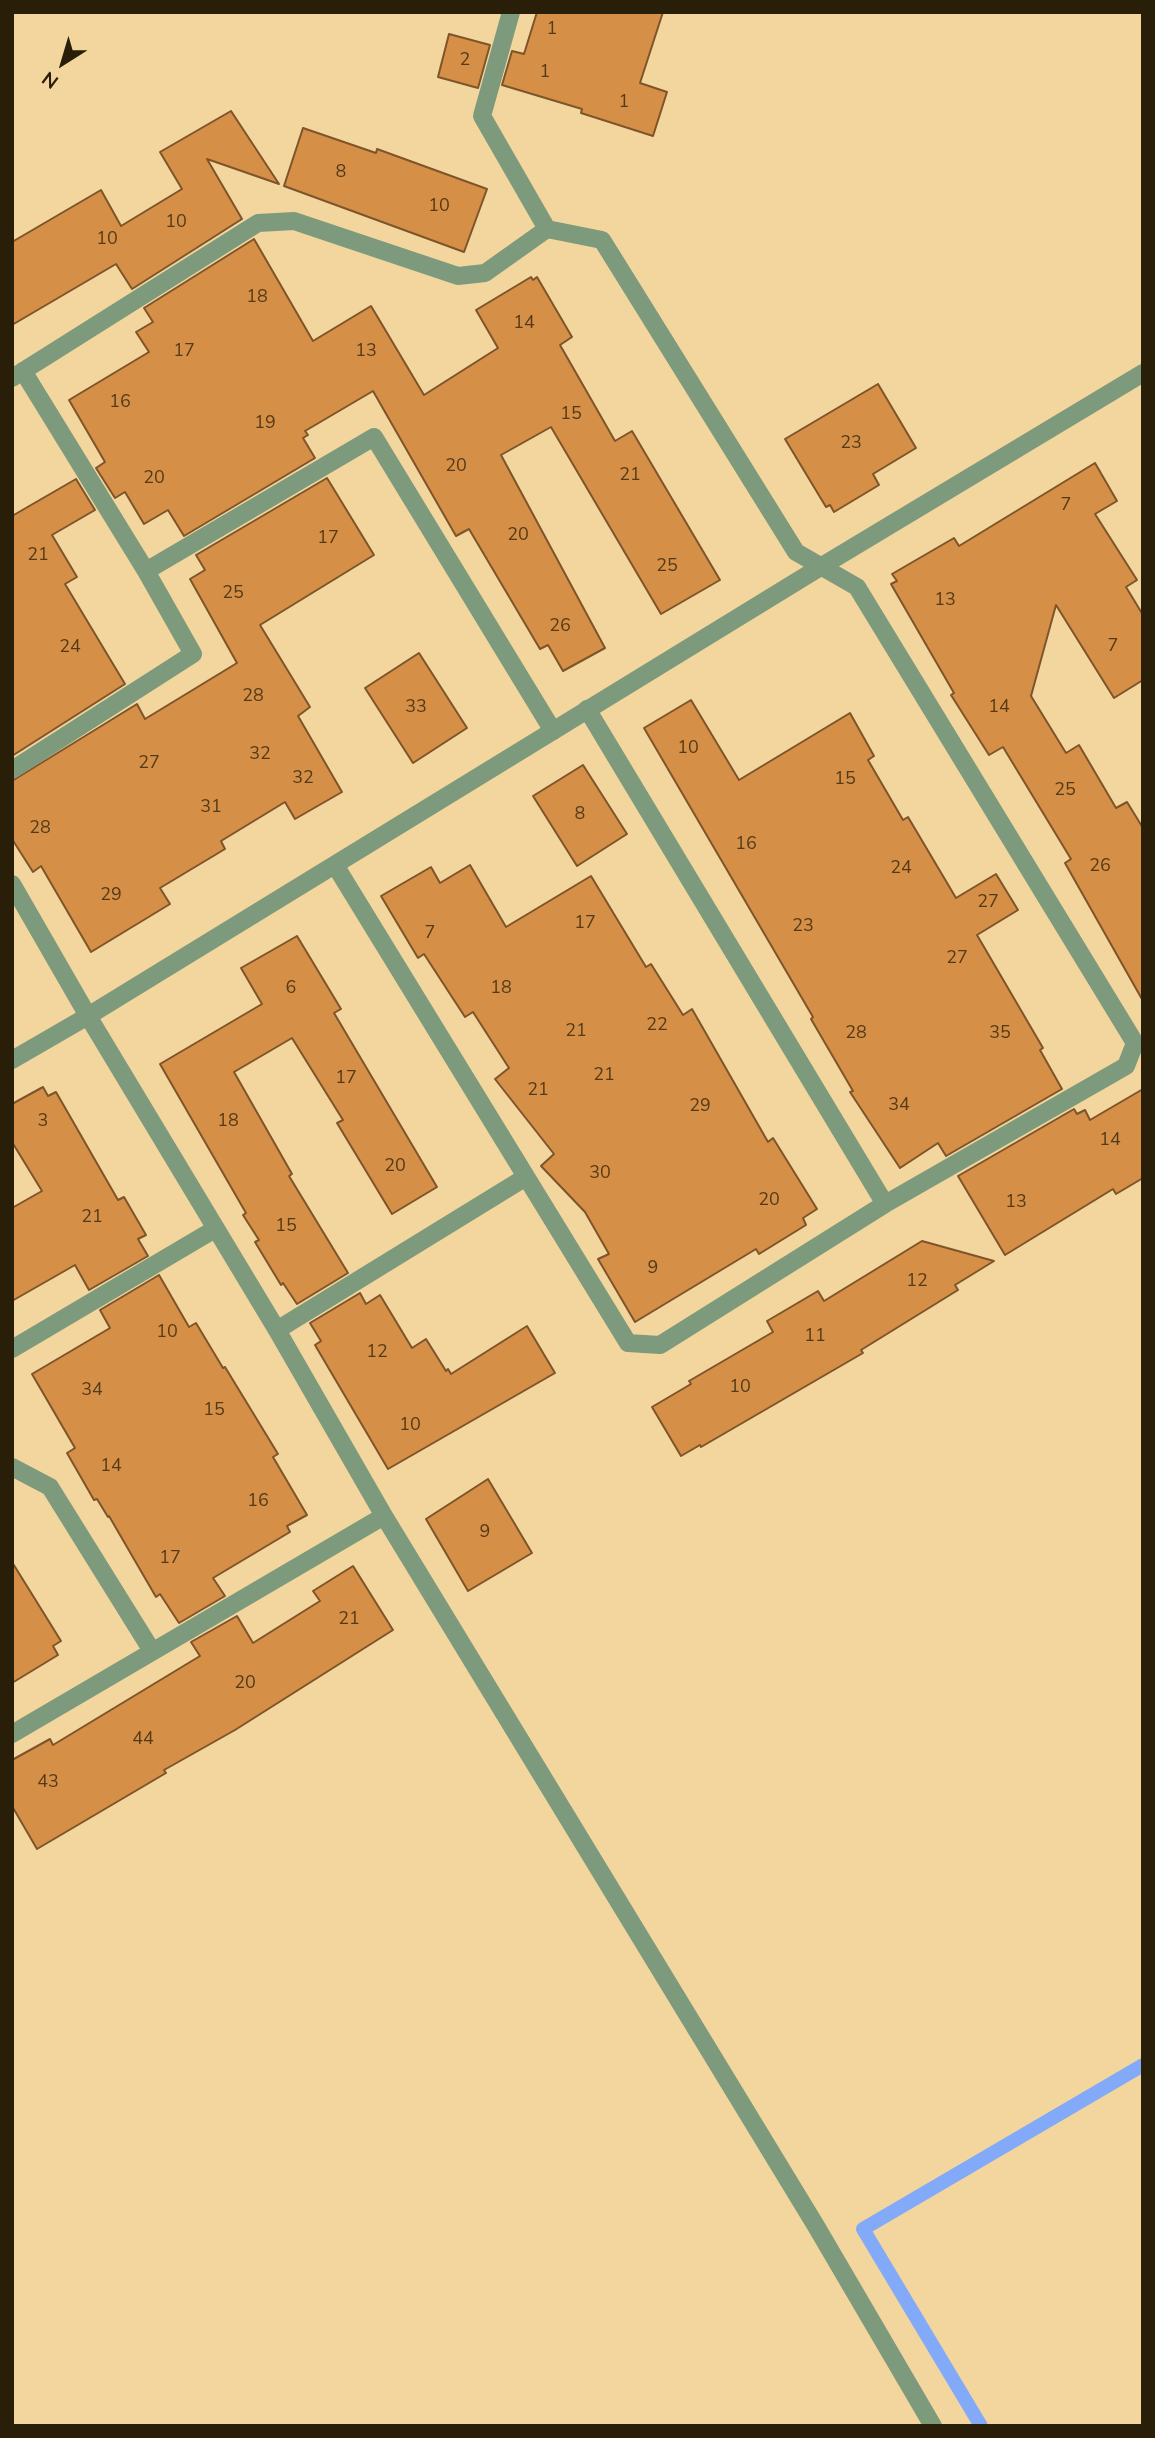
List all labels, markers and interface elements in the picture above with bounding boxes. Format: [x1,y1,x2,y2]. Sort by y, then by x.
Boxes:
house number: 1 [547,19,557,41]
north arrow [28,28,98,98]
house number: 2 [460,50,470,72]
house number: 1 [540,62,550,84]
text: N [37,65,64,94]
house number: 1 [619,92,629,114]
house number: 8 [336,162,346,184]
house number: 10 [428,196,450,218]
house number: 10 [165,212,187,234]
house number: 10 [96,229,118,251]
house number: 18 [246,287,268,309]
house number: 14 [513,313,535,335]
house number: 17 [173,341,195,363]
house number: 13 [355,341,377,363]
house number: 16 [109,392,131,414]
house number: 15 [560,404,582,426]
house number: 19 [254,413,276,435]
house number: 23 [840,433,862,455]
house number: 20 [445,456,467,478]
house number: 21 [619,465,641,487]
house number: 20 [143,468,165,490]
house number: 7 [1061,495,1071,517]
house number: 20 [507,525,529,547]
house number: 17 [317,528,339,550]
house number: 21 [27,545,49,567]
house number: 25 [656,556,678,578]
house number: 25 [222,583,244,605]
house number: 13 [934,590,956,612]
house number: 26 [549,616,571,638]
house number: 7 [1108,636,1118,658]
house number: 24 [59,637,81,659]
house number: 28 [242,686,264,708]
house number: 33 [405,697,427,719]
house number: 14 [988,697,1010,719]
house number: 10 [677,738,699,760]
house number: 32 [249,744,271,766]
house number: 27 [138,753,160,775]
house number: 32 [292,768,314,790]
house number: 15 [834,769,856,791]
house number: 25 [1054,780,1076,802]
house number: 31 [200,797,222,819]
house number: 8 [575,804,585,826]
house number: 28 [29,818,51,840]
house number: 16 [735,834,757,856]
house number: 26 [1089,856,1111,878]
house number: 24 [890,858,912,880]
house number: 29 [100,885,122,907]
house number: 27 [977,892,999,914]
house number: 17 [574,913,596,935]
house number: 23 [792,916,814,938]
house number: 7 [425,923,435,945]
house number: 27 [946,948,968,970]
house number: 6 [286,978,296,1000]
house number: 18 [490,978,512,1000]
house number: 22 [646,1015,668,1037]
house number: 21 [565,1021,587,1043]
house number: 28 [845,1023,867,1045]
house number: 35 [989,1023,1011,1045]
house number: 21 [593,1065,615,1087]
house number: 17 [335,1068,357,1090]
house number: 21 [527,1080,549,1102]
house number: 34 [888,1095,910,1117]
house number: 29 [689,1096,711,1118]
house number: 3 [38,1111,48,1133]
house number: 18 [217,1111,239,1133]
house number: 14 [1099,1130,1121,1152]
house number: 20 [384,1156,406,1178]
house number: 30 [589,1163,611,1185]
house number: 20 [758,1190,780,1212]
house number: 13 [1005,1192,1027,1214]
house number: 21 [81,1207,103,1229]
house number: 15 [275,1216,297,1238]
house number: 9 [648,1258,658,1280]
house number: 12 [906,1271,928,1293]
house number: 10 [156,1322,178,1344]
house number: 11 [804,1326,826,1348]
house number: 12 [366,1342,388,1364]
house number: 10 [729,1377,751,1399]
house number: 34 [81,1380,103,1402]
house number: 15 [203,1400,225,1422]
house number: 10 [399,1415,421,1437]
house number: 14 [100,1456,122,1478]
house number: 16 [247,1491,269,1513]
house number: 9 [480,1522,490,1544]
house number: 17 [159,1548,181,1570]
house number: 21 [338,1609,360,1631]
house number: 20 [234,1673,256,1695]
house number: 44 [132,1729,154,1751]
house number: 43 [37,1772,59,1794]

